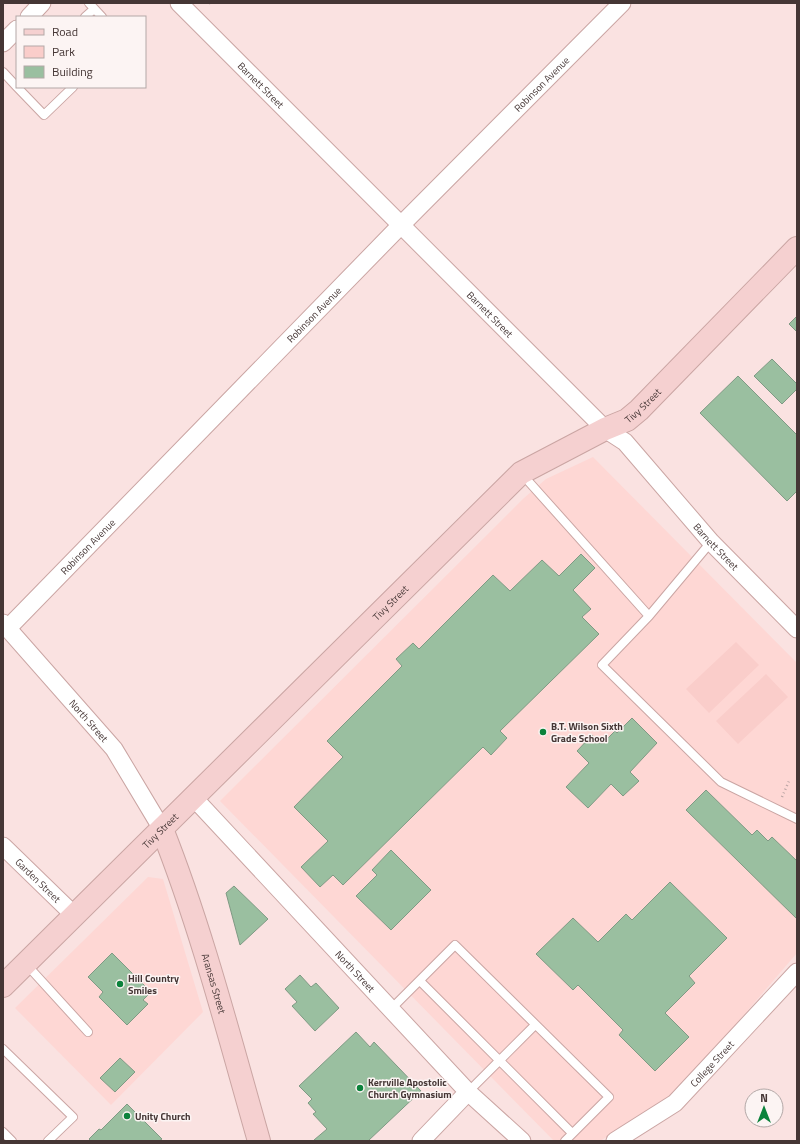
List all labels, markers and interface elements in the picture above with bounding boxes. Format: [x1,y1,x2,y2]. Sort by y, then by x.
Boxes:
legend [16,16,146,88]
text: Road [52,22,78,41]
text: Park [52,42,75,61]
street label: Robinson Avenue [510,53,573,115]
street label: Barnett Street [234,58,288,112]
text: Building [52,62,93,81]
street label: Robinson Avenue [283,283,345,346]
street label: Barnett Street [464,288,517,341]
street label: Tivy Street [621,384,664,427]
street label: Robinson Avenue [57,515,118,578]
street label: Barnett Street [690,519,743,574]
street label: Tivy Street [369,581,412,624]
street label: North Street [66,696,112,746]
place label: B.T. Wilson Sixth Grade School [551,719,623,746]
marker: B.T. Wilson Sixth Grade School [538,727,548,737]
street label: Tivy Street [139,809,182,852]
street label: Garden Street [12,854,65,906]
street label: North Street [332,947,379,996]
street label: Aransas Street [198,951,230,1016]
place label: Hill Country Smiles [128,971,179,998]
marker: Hill Country Smiles [115,979,125,989]
street label: College Street [686,1037,738,1090]
place label: Kerrville Apostolic Church Gymnasium [368,1075,452,1102]
marker: Kerrville Apostolic Church Gymnasium [355,1083,365,1093]
north arrow [744,1088,784,1128]
text: N [760,1090,768,1106]
place label: Unity Church [135,1109,191,1124]
marker: Unity Church [122,1111,132,1121]

